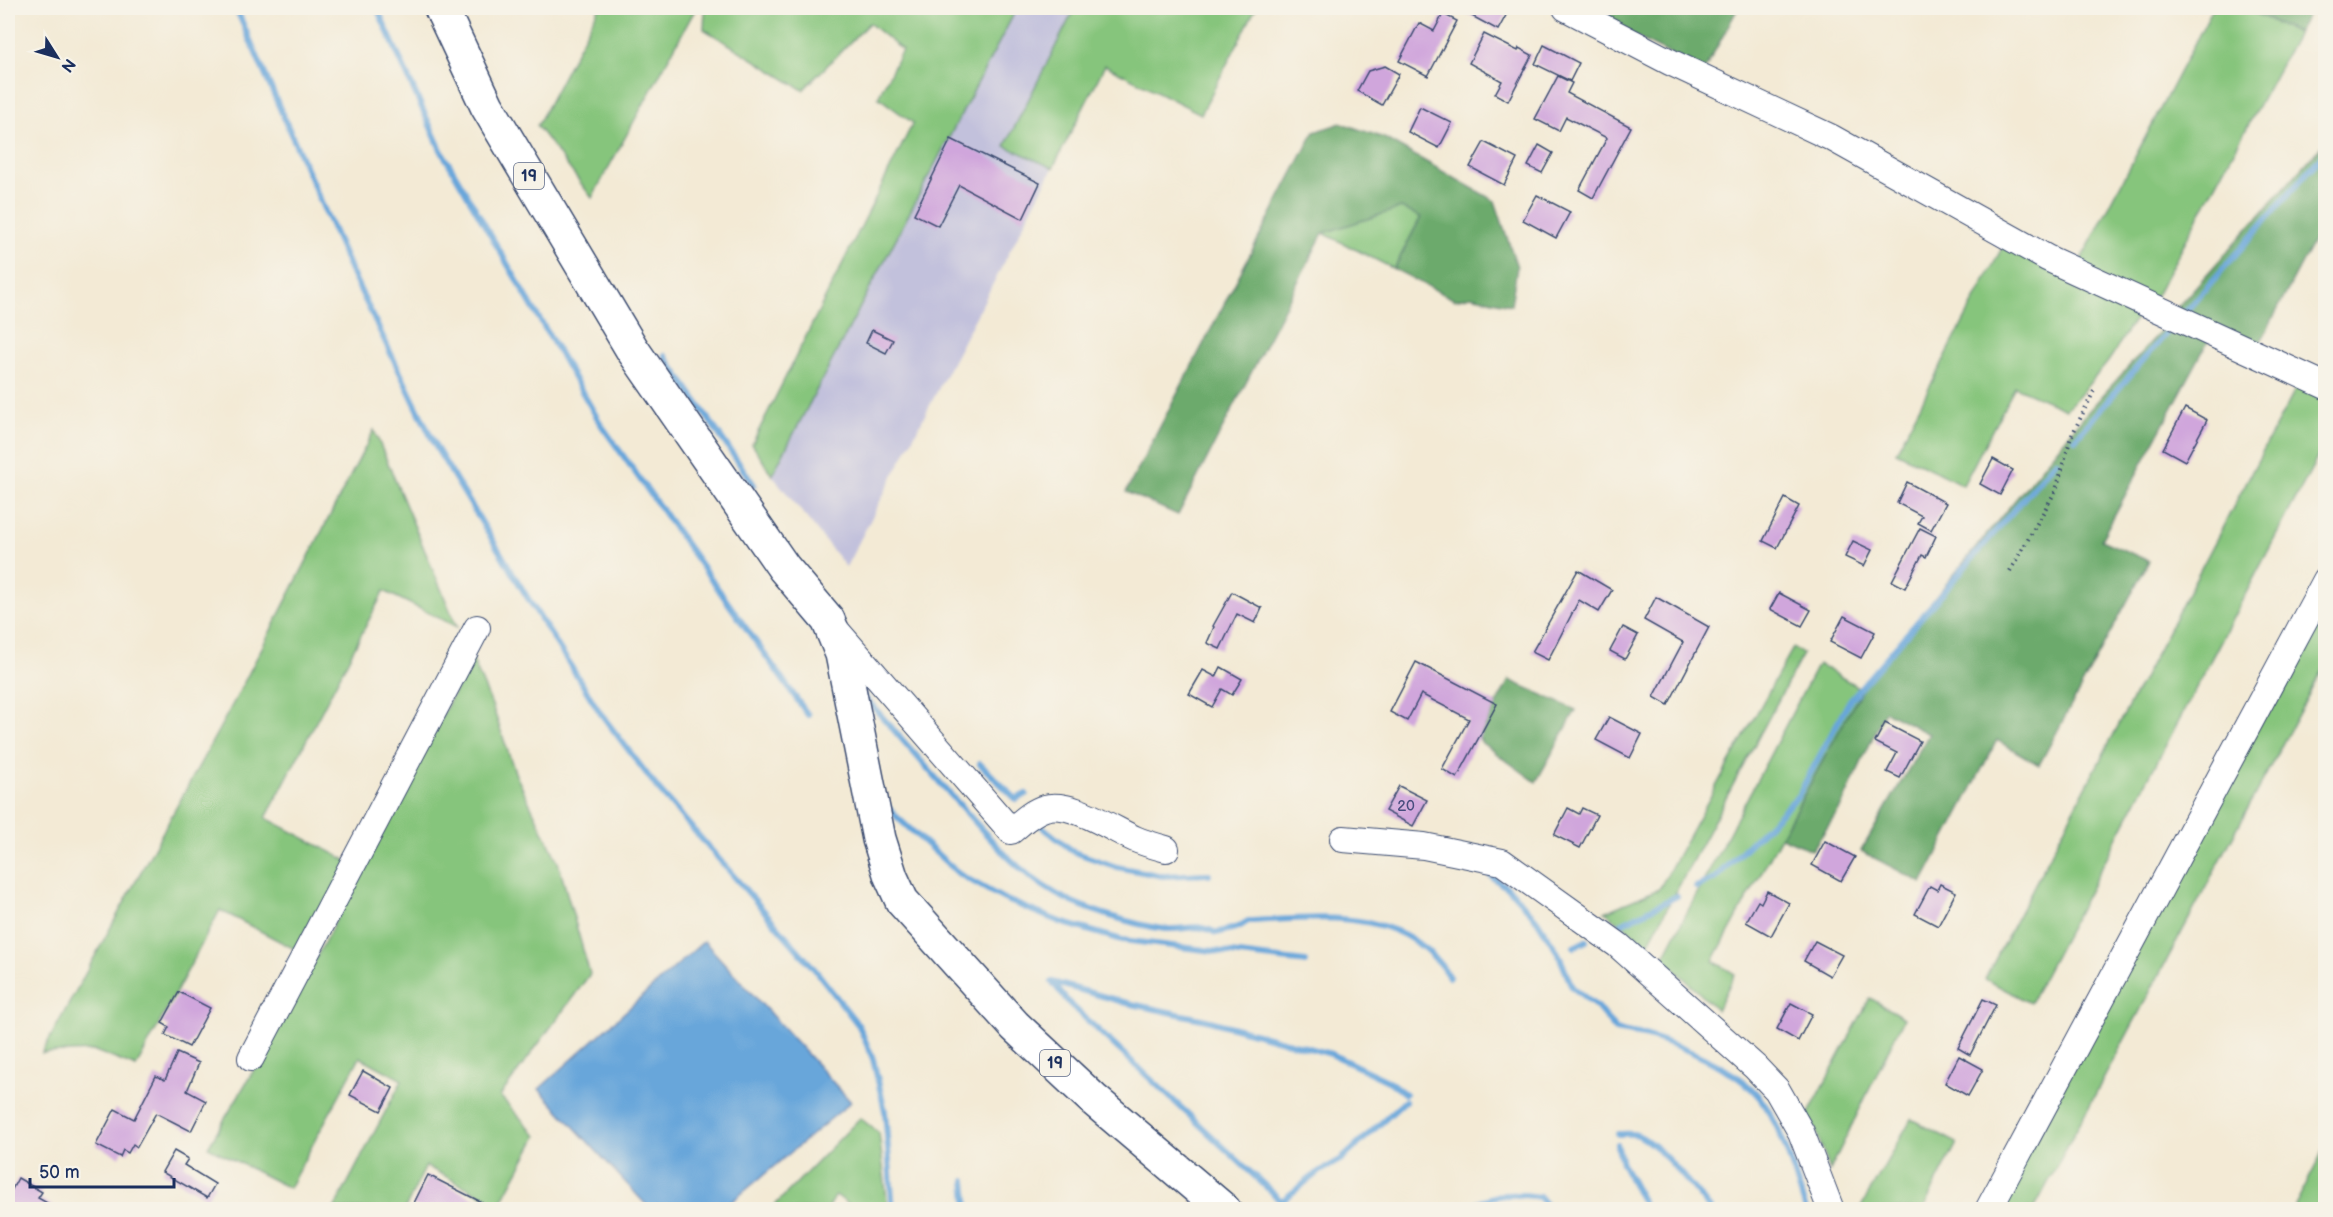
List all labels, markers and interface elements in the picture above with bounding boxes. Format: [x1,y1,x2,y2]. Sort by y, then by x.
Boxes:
north arrow [27,27,87,87]
text: N [57,55,79,76]
road number: 19 [514,163,544,189]
house number: 20 [1397,797,1415,816]
road number: 19 [1040,1050,1070,1076]
scale bar [30,1151,174,1189]
text: 50 m [39,1162,80,1183]

